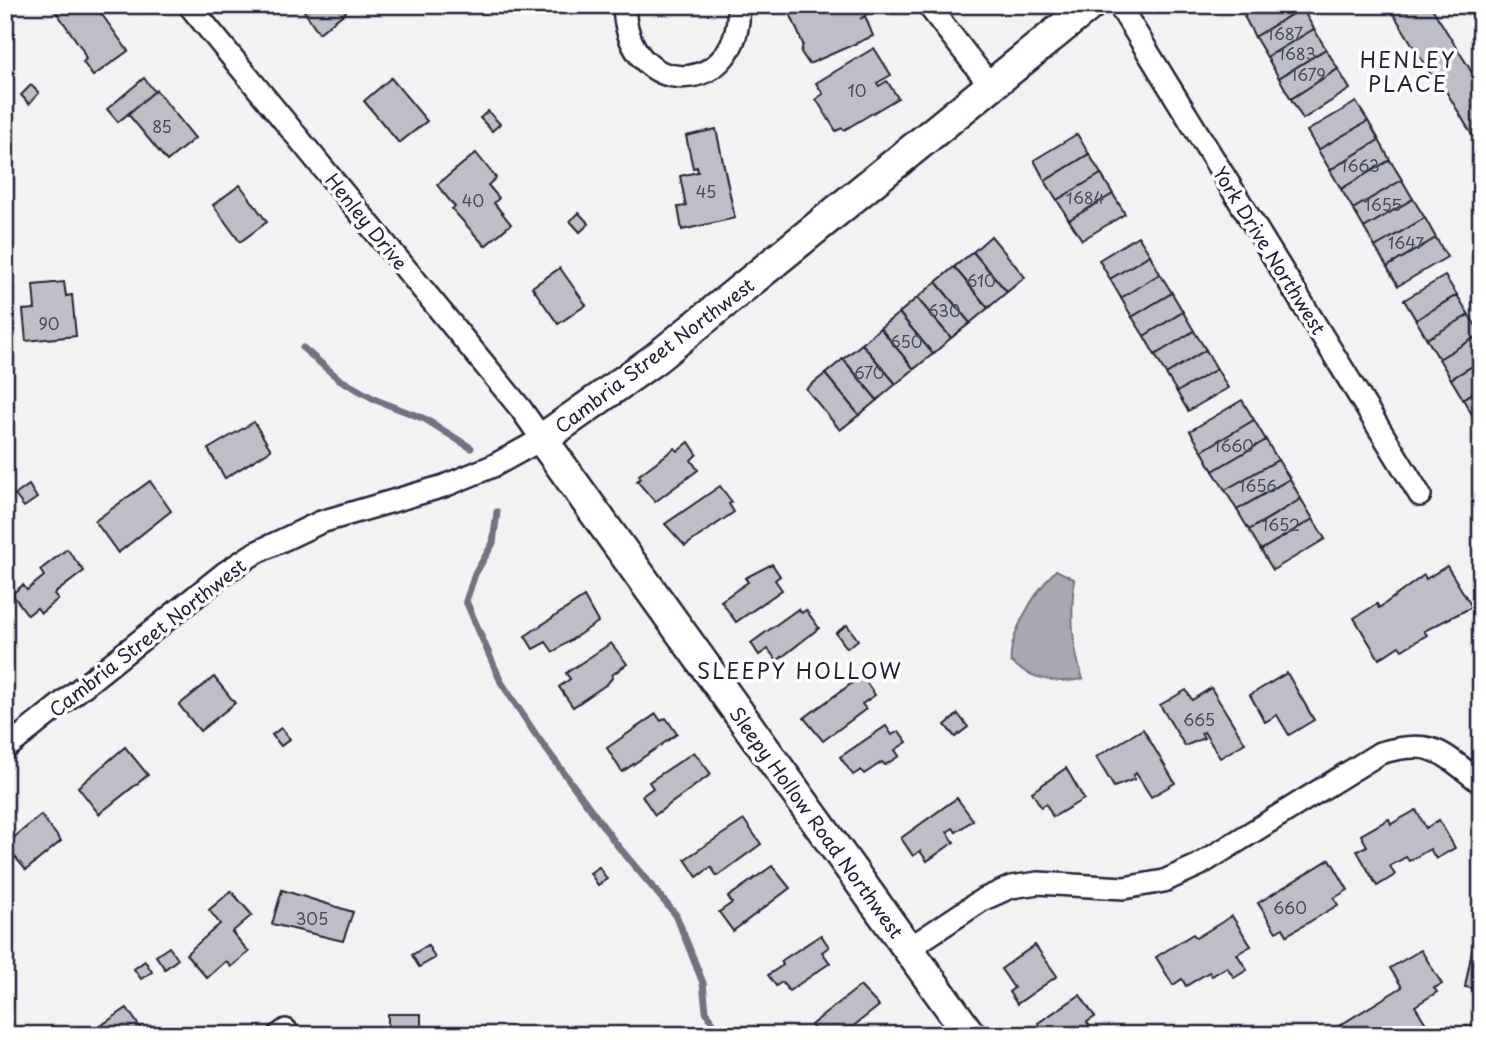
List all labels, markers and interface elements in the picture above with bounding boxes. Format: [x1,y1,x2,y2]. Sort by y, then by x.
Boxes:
house number: 1687 [1267,21,1303,45]
house number: 1683 [1278,41,1316,65]
district label: HENLEY PLACE [1360,43,1456,99]
house number: 1679 [1290,62,1326,86]
house number: 10 [848,78,866,102]
house number: 85 [152,114,172,138]
house number: 1663 [1340,153,1380,177]
street label: York Drive Northwest [1207,160,1333,340]
street label: Henley Drive [319,167,415,275]
house number: 45 [696,179,716,203]
house number: 1684 [1066,185,1104,209]
house number: 40 [462,188,484,212]
house number: 1655 [1364,192,1402,216]
house number: 1647 [1388,230,1425,254]
house number: 610 [966,268,996,292]
street label: Cambria Street Northwest [548,270,760,439]
house number: 630 [927,298,961,322]
house number: 90 [38,311,60,335]
house number: 650 [890,329,922,353]
house number: 670 [854,360,884,384]
house number: 1660 [1214,433,1254,457]
house number: 1656 [1239,473,1277,497]
house number: 1652 [1262,512,1300,536]
street label: Cambria Street Northwest [43,551,252,723]
district label: SLEEPY HOLLOW [697,654,903,686]
street label: Sleepy Hollow Road Northwest [723,700,911,944]
house number: 665 [1183,707,1215,731]
house number: 660 [1273,895,1307,919]
house number: 305 [296,906,328,930]

